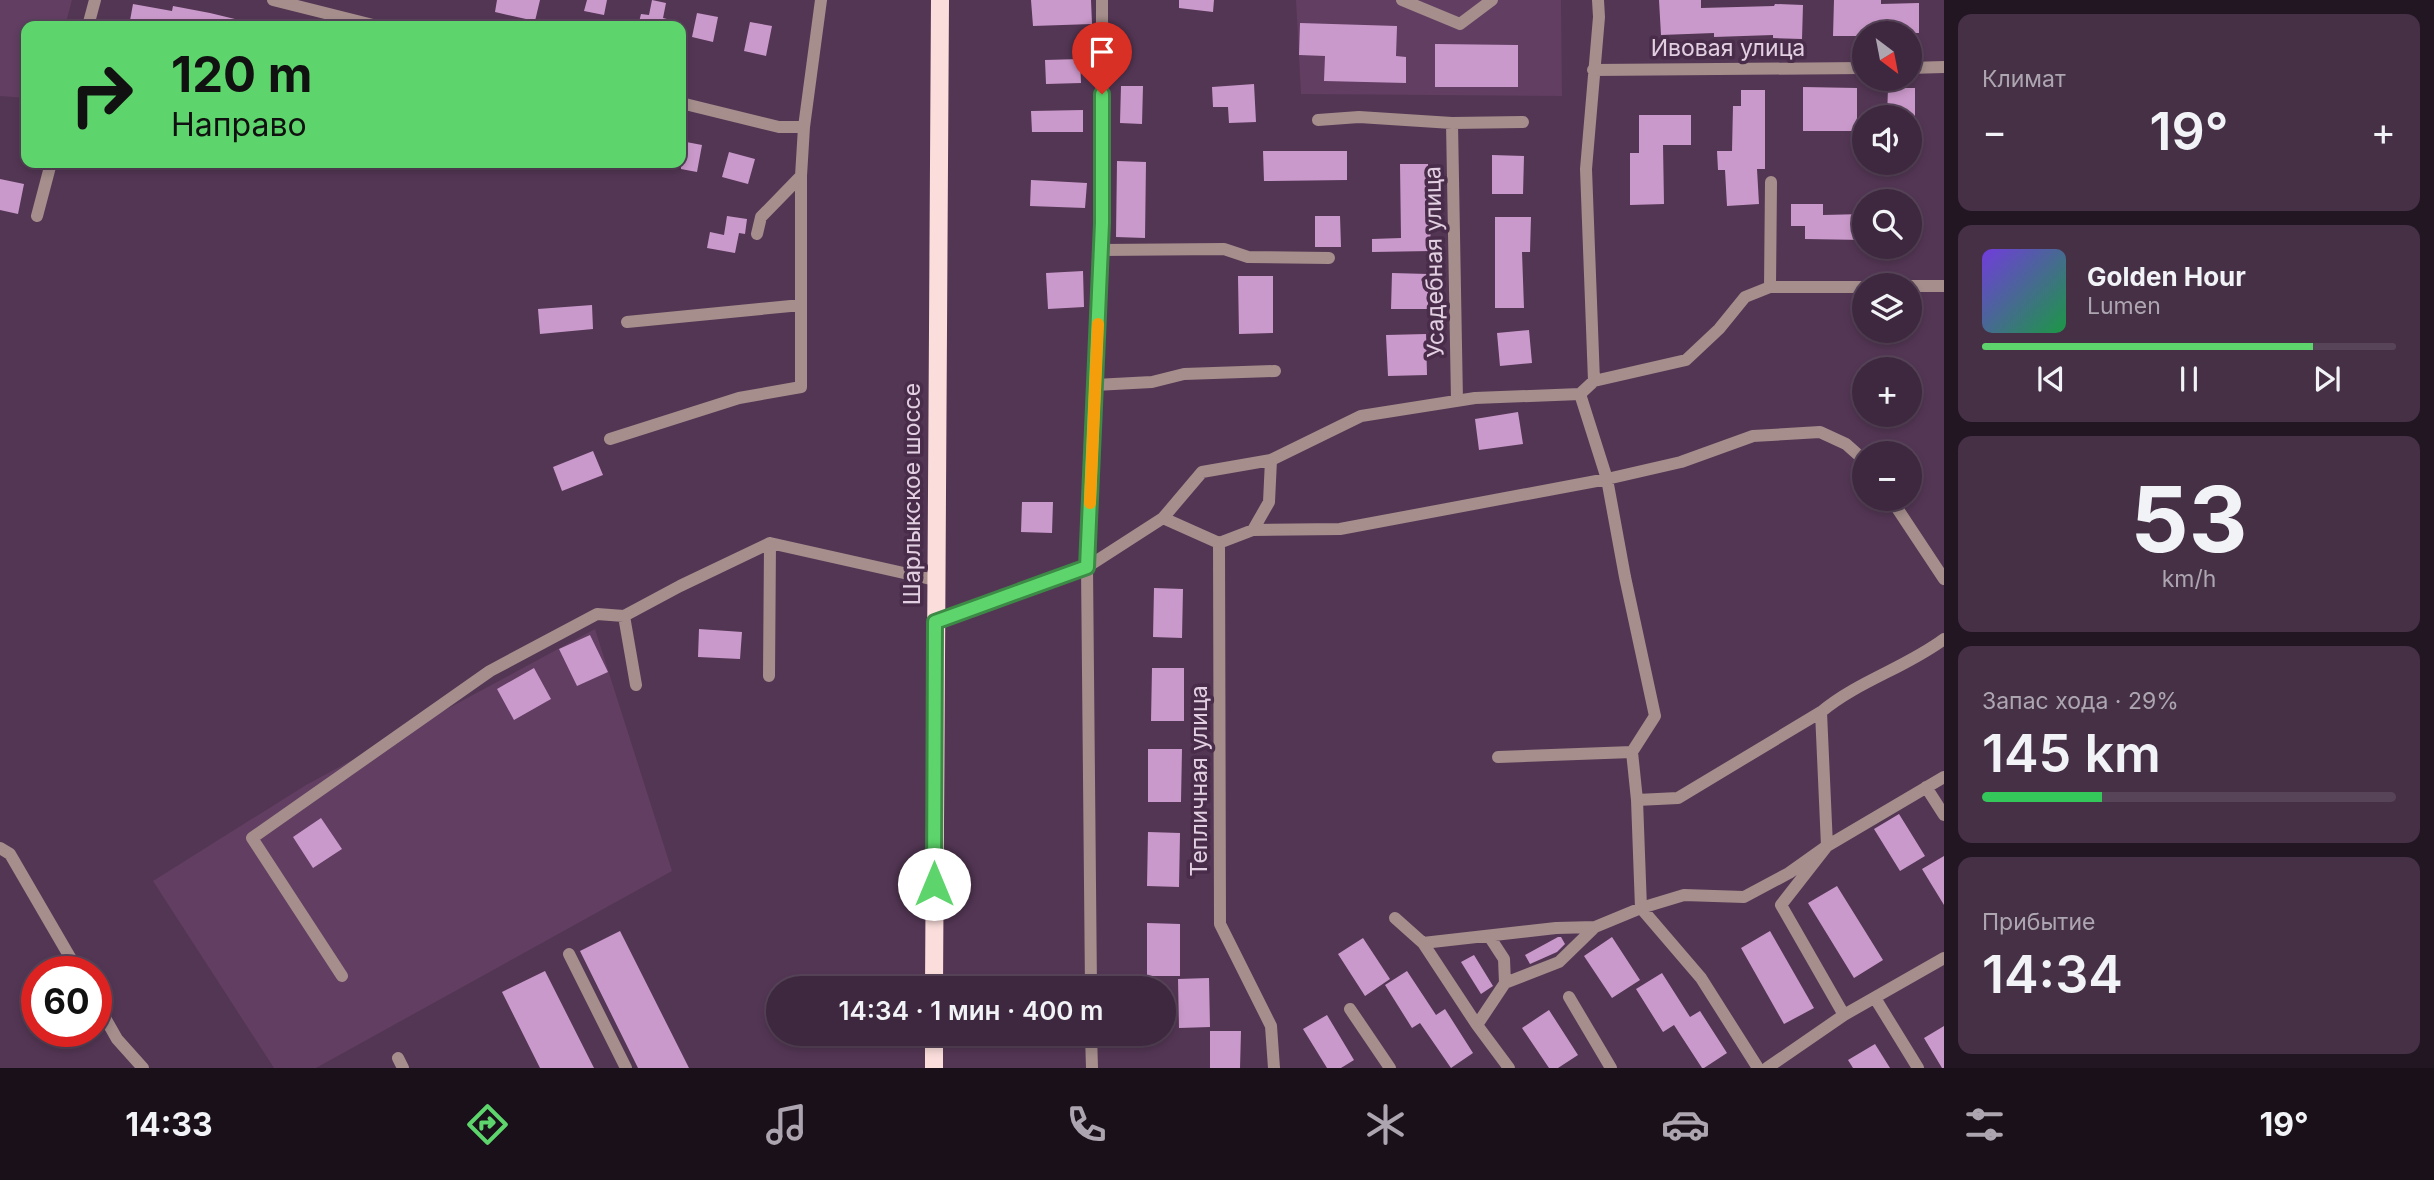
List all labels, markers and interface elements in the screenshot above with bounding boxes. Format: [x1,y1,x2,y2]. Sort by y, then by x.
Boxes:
north arrow [1852,21,1922,91]
map controls [1852,21,1922,511]
pin [1072,22,1132,94]
icon: arrive [1083,33,1121,71]
street label: Ивовая улица [1651,34,1805,62]
text: 120 m [171,45,312,104]
icon: right [56,49,147,140]
text: Климат [1982,65,2066,93]
text: 19° [2149,100,2229,163]
text: Направо [171,105,307,144]
button: sound [1852,105,1922,175]
text: − [1982,108,2007,154]
text: + [2371,108,2396,154]
street label: Усадебная улица [1418,166,1450,358]
button: search [1852,189,1922,259]
text: Golden Hour [2087,261,2246,292]
button: layers [1852,273,1922,343]
text: Lumen [2087,292,2161,320]
button: + [1852,357,1922,427]
icon: previous [2032,360,2070,398]
icon: pause [2170,360,2208,398]
icon: next [2308,360,2346,398]
street label: Шарлыкское шоссе [898,383,926,605]
button: − [1852,441,1922,511]
text: 53 [2131,464,2247,574]
text: km/h [2162,565,2216,593]
street label: Тепличная улица [1185,685,1213,877]
text: Запас хода · 29% [1982,687,2179,715]
text: 145 km [1982,722,2161,785]
position arrow [897,847,971,921]
text: Прибытие [1982,908,2095,936]
text: 14:34 [1982,943,2123,1006]
speed limit sign: 60 [21,956,112,1047]
text: 14:34 · 1 мин · 400 m [839,995,1103,1026]
icon: directions [463,1100,512,1149]
icon: music [762,1100,811,1149]
icon: phone [1062,1100,1111,1149]
icon: climate [1361,1100,1410,1149]
icon: car [1661,1100,1710,1149]
icon: filters [1960,1100,2009,1149]
text: 14:33 [125,1105,213,1144]
text: 19° [2259,1105,2309,1144]

